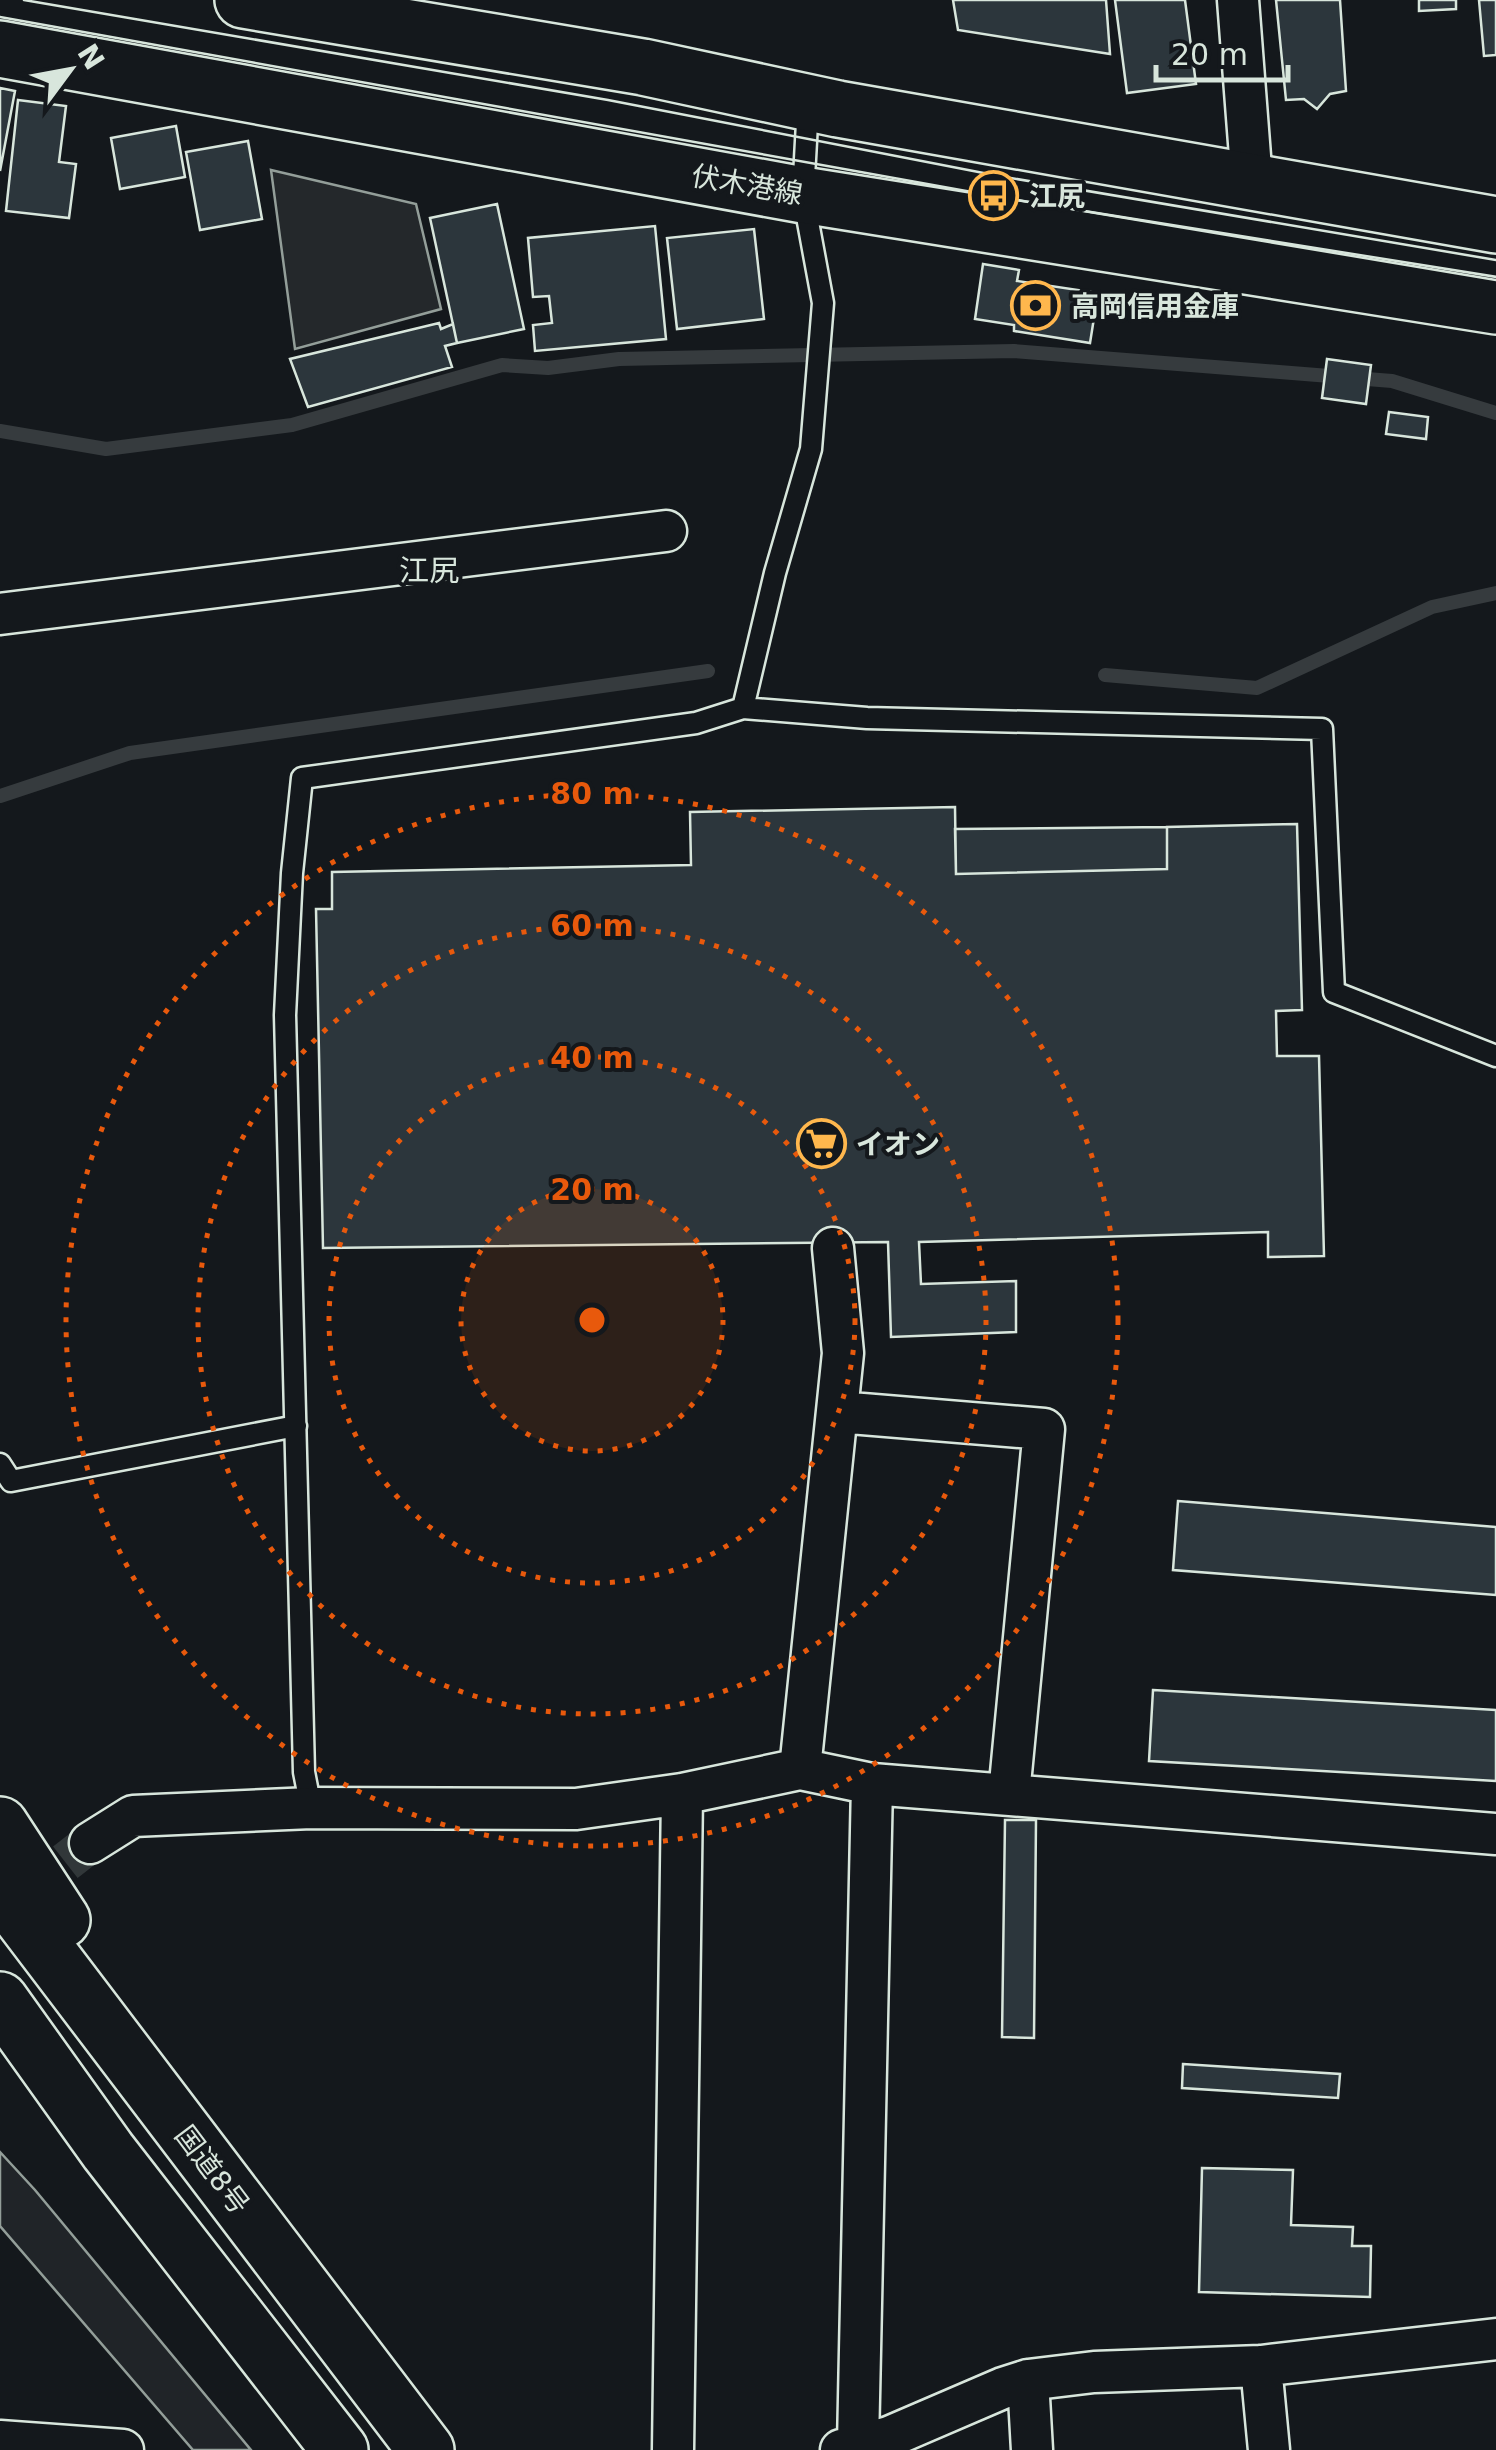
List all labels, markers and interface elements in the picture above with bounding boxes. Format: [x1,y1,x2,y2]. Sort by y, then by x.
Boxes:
north arrow [20,20,120,120]
scale bar [1156,20,1288,82]
text: 20 m [1171,37,1248,72]
text: N [71,38,111,76]
street label: 伏木港線 [689,159,805,211]
bus stop icon: 江尻 [968,170,1020,222]
place label: 江尻 [1029,180,1085,213]
bank icon: 高岡信用金庫 [1010,280,1062,332]
place label: 高岡信用金庫 [1071,290,1239,323]
district label: 江尻 [399,553,459,588]
text: 80 m [550,776,634,811]
text: 60 m [550,908,634,943]
text: 40 m [550,1040,634,1075]
supermarket icon: イオン [795,1118,847,1170]
place label: イオン [856,1128,940,1161]
text: 20 m [550,1172,634,1207]
centre of rings [574,1302,610,1338]
street label: 国道8号 [168,2119,256,2221]

